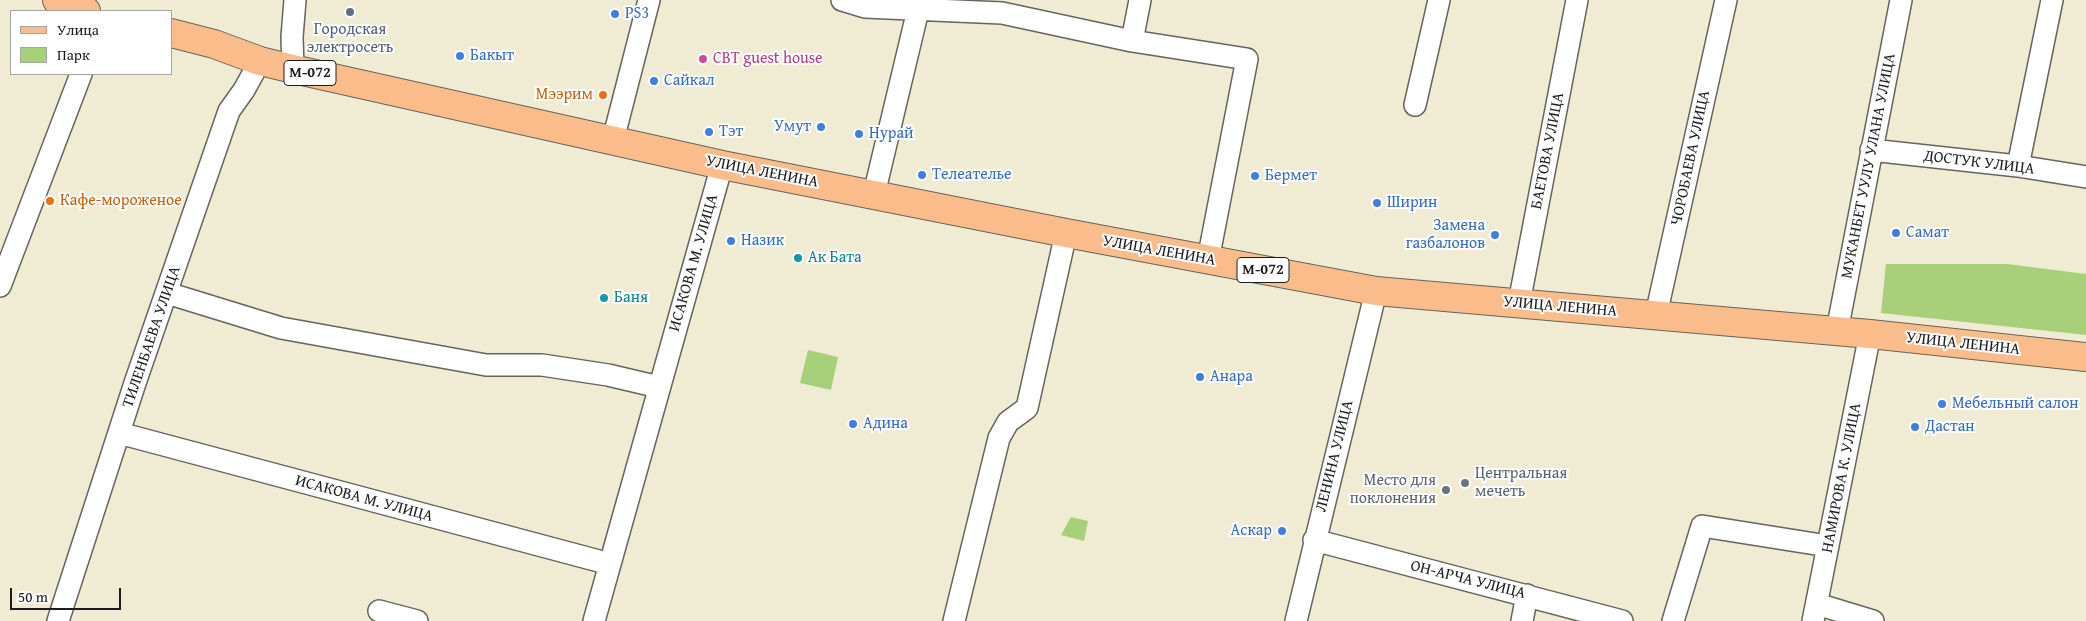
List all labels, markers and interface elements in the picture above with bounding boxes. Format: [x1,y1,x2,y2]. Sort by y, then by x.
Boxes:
place label: PS3 [625,4,649,24]
marker: Городская электросеть [344,6,356,18]
marker: PS3 [609,8,621,20]
legend [10,10,172,75]
text: Улица [57,19,99,40]
place label: Городская электросеть [307,20,393,58]
text: Парк [57,44,90,65]
place label: Бакыт [470,46,514,66]
place label: CBT guest house [713,49,823,69]
marker: Бакыт [454,50,466,62]
street label: МУКАНБЕТ УУЛУ УЛАНА УЛИЦА [1838,52,1900,280]
marker: CBT guest house [697,53,709,65]
road number: М-072 [284,60,336,86]
place label: Сайкал [664,71,715,91]
marker: Сайкал [648,75,660,87]
place label: Мээрим [536,85,593,105]
marker: Мээрим [597,89,609,101]
street label: ЧОРОБАЕВА УЛИЦА [1667,89,1715,227]
street label: БАЕТОВА УЛИЦА [1527,91,1569,211]
place label: Умут [774,117,811,137]
marker: Умут [815,121,827,133]
place label: Тэт [719,122,743,142]
place label: Нурай [869,124,914,144]
marker: Тэт [703,126,715,138]
marker: Нурай [853,128,865,140]
street label: ДОСТУК УЛИЦА [1923,147,2035,179]
street label: УЛИЦА ЛЕНИНА [704,152,820,192]
place label: Телеателье [932,165,1012,185]
place label: Бермет [1265,166,1317,186]
marker: Телеателье [916,169,928,181]
marker: Бермет [1249,170,1261,182]
place label: Кафе-мороженое [60,191,182,211]
street label: ИСАКОВА М. УЛИЦА [665,192,723,334]
place label: Ширин [1387,193,1437,213]
marker: Кафе-мороженое [44,195,56,207]
marker: Ширин [1371,197,1383,209]
place label: Замена газбалонов [1406,216,1485,254]
place label: Самат [1906,223,1949,243]
marker: Самат [1890,227,1902,239]
marker: Замена газбалонов [1489,229,1501,241]
place label: Назик [741,231,784,251]
street label: УЛИЦА ЛЕНИНА [1101,232,1217,270]
marker: Назик [725,235,737,247]
place label: Ак Бата [808,248,862,268]
marker: Ак Бата [792,252,804,264]
road number: М-072 [1237,258,1289,282]
street label: ТИЛЕНБАЕВА УЛИЦА [119,264,185,410]
place label: Баня [614,288,648,308]
marker: Баня [598,292,610,304]
street label: УЛИЦА ЛЕНИНА [1502,292,1618,322]
street label: УЛИЦА ЛЕНИНА [1905,328,2021,360]
place label: Анара [1210,367,1253,387]
marker: Анара [1194,371,1206,383]
place label: Мебельный салон [1952,394,2079,414]
street label: ЛЕНИНА УЛИЦА [1312,398,1358,514]
marker: Мебельный салон [1936,398,1948,410]
street label: НАМИРОВА К. УЛИЦА [1818,401,1866,555]
place label: Адина [863,414,908,434]
place label: Дастан [1925,417,1975,437]
marker: Адина [847,418,859,430]
marker: Дастан [1909,421,1921,433]
place label: Центральная мечеть [1475,464,1567,502]
street label: ИСАКОВА М. УЛИЦА [293,471,435,527]
place label: Место для поклонения [1350,471,1436,509]
marker: Центральная мечеть [1459,477,1471,489]
marker: Место для поклонения [1440,484,1452,496]
place label: Аскар [1231,521,1272,541]
marker: Аскар [1276,525,1288,537]
street label: ОН-АРЧА УЛИЦА [1409,556,1527,604]
scale bar [12,578,124,610]
text: 50 m [18,586,48,607]

